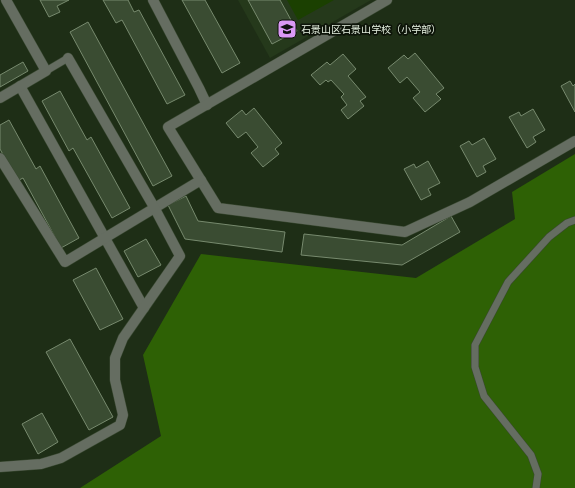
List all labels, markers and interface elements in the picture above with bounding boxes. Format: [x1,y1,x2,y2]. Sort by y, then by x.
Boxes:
school or university icon: 石景山区石景山学校（小学部） [276,18,298,40]
place label: 石景山区石景山学校（小学部） [301,23,441,35]

